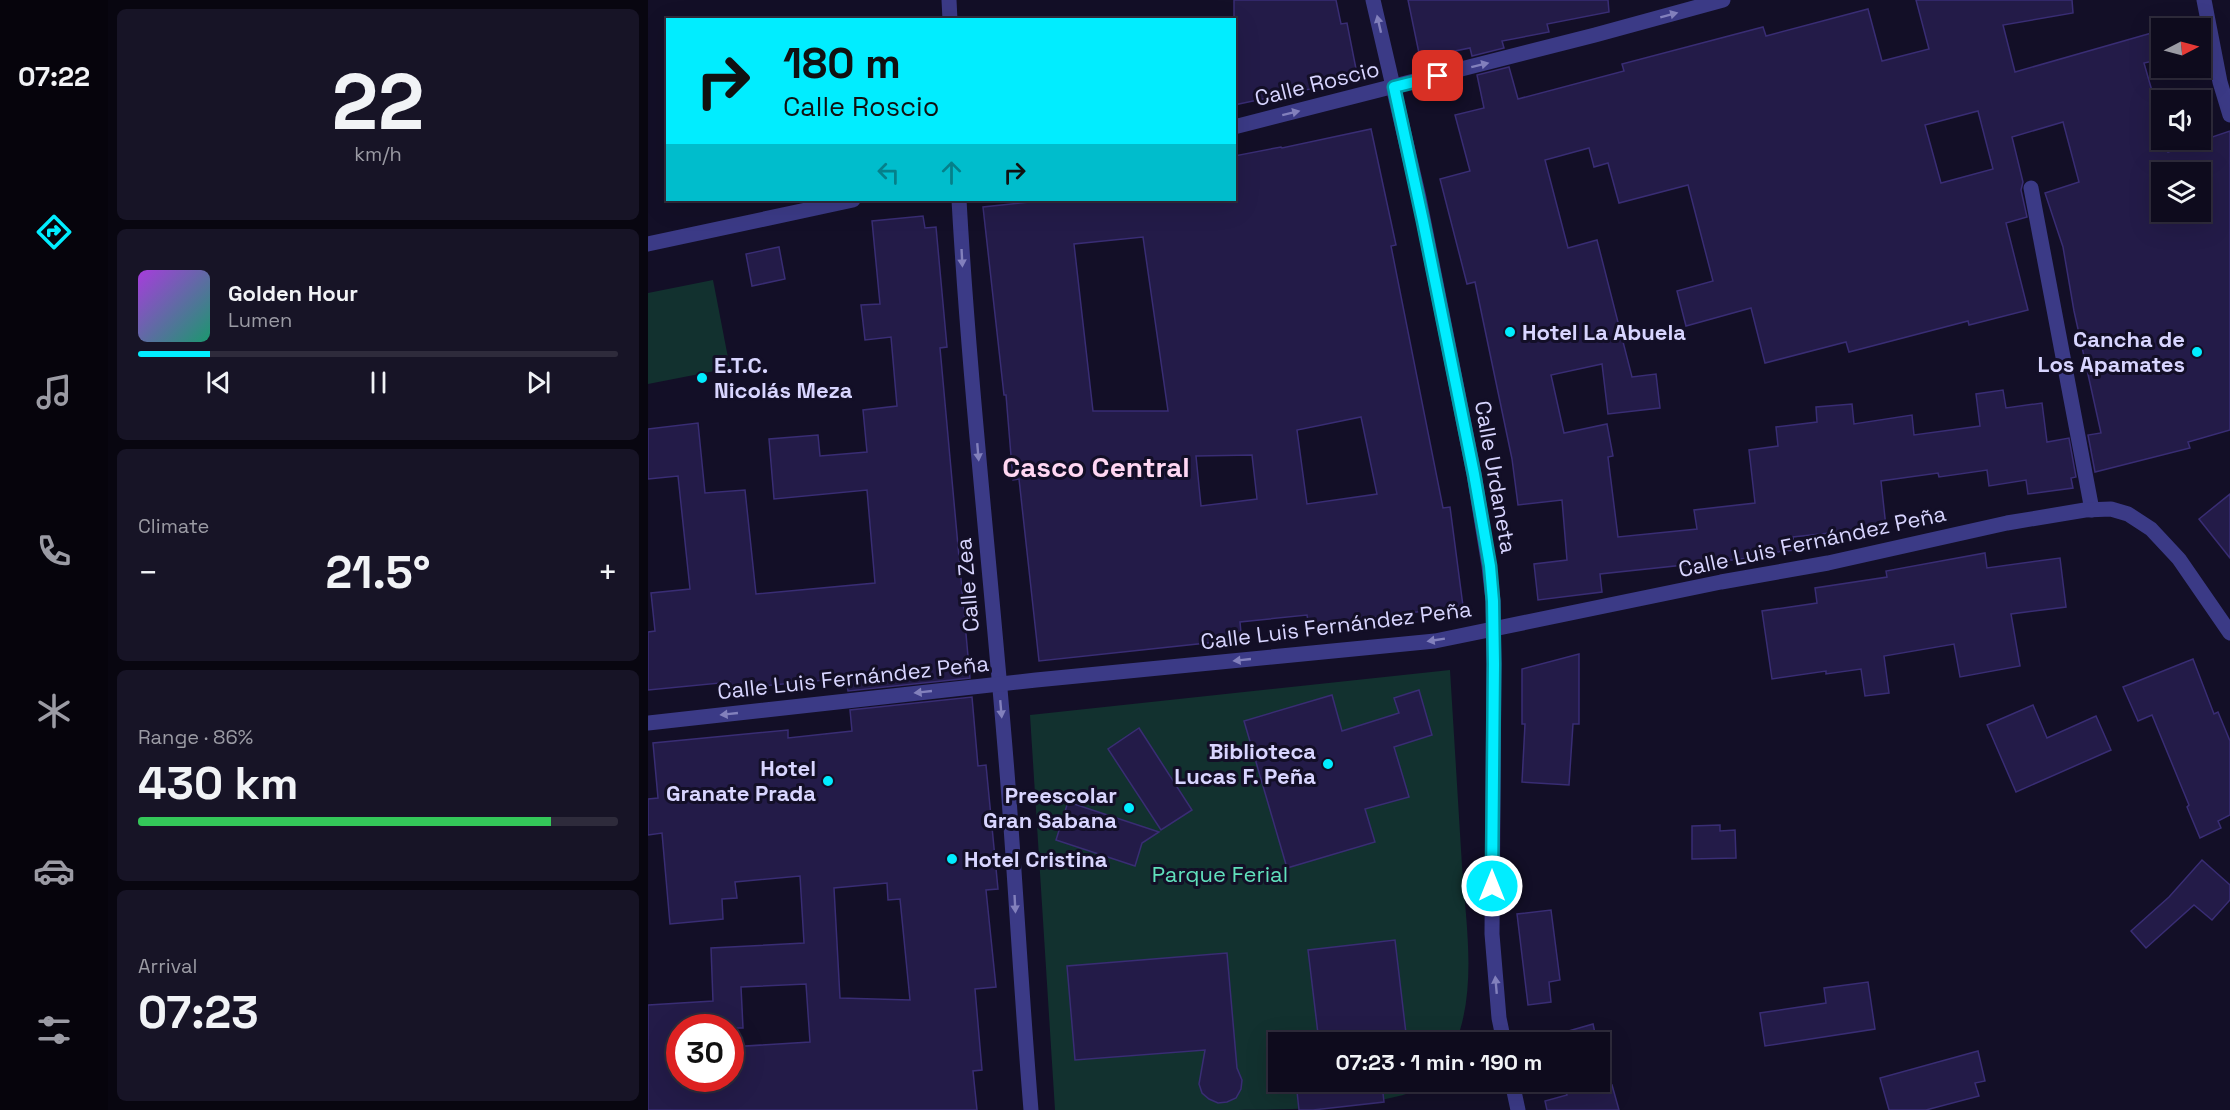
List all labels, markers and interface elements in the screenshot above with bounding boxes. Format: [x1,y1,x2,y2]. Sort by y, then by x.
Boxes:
one-way arrow [1660,10,1678,19]
one-way arrow [1374,15,1383,34]
north arrow [2151,18,2211,78]
map controls [2151,18,2211,222]
text: 180 m [783,37,901,90]
icon: right [684,42,762,120]
pin [1412,50,1463,101]
text: 22 [332,52,424,152]
street label: Calle Roscio [1252,54,1382,112]
text: 07:22 [18,59,90,94]
icon: arrive [1421,59,1454,92]
one-way arrow [1471,60,1489,69]
text: Calle Roscio [783,89,939,124]
button: sound [2151,90,2211,150]
one-way arrow [1282,108,1301,118]
text: km/h [354,141,402,167]
icon: left [872,156,905,189]
icon: ahead [935,156,968,189]
icon: right [998,156,1031,189]
button: layers [2151,162,2211,222]
icon: directions [33,211,75,253]
one-way arrow [958,248,967,267]
text: Golden Hour [228,279,358,307]
text: Lumen [228,307,292,333]
place label: Hotel La Abuela [1522,318,1686,346]
marker: Hotel La Abuela [1503,325,1517,339]
place label: Cancha de Los Apamates [2037,325,2185,378]
marker: Cancha de Los Apamates [2190,345,2204,359]
place label: E.T.C. Nicolás Meza [714,351,853,404]
icon: previous [202,366,235,399]
icon: pause [362,366,395,399]
icon: next [522,366,555,399]
icon: music [33,371,75,413]
marker: E.T.C. Nicolás Meza [695,371,709,385]
street label: Calle Urdaneta [1469,399,1523,556]
one-way arrow [973,443,983,462]
district label: Casco Central [1002,449,1190,485]
street label: Calle Luis Fernández Peña [1676,499,1949,583]
text: Climate [138,513,209,539]
icon: phone [33,530,75,572]
street label: Calle Zea [949,536,985,633]
text: 21.5° [325,544,431,601]
text: − [138,552,158,594]
text: + [598,552,618,594]
street label: Calle Luis Fernández Peña [1199,594,1473,656]
one-way arrow [1427,636,1446,645]
street label: Calle Luis Fernández Peña [716,649,990,705]
one-way arrow [1233,655,1252,665]
one-way arrow [913,688,932,697]
icon: climate [33,690,75,732]
one-way arrow [996,700,1006,719]
one-way arrow [719,709,738,718]
text: Range · 86% [138,724,253,750]
place label: Biblioteca Lucas F. Peña [1174,737,1316,790]
place label: Hotel Granate Prada [666,754,816,807]
text: 430 km [138,755,298,812]
marker: Biblioteca Lucas F. Peña [1321,757,1335,771]
marker: Hotel Granate Prada [821,774,835,788]
place label: Preescolar Gran Sabana [983,781,1117,834]
marker: Preescolar Gran Sabana [1122,801,1136,815]
place label: Hotel Cristina [964,845,1108,873]
icon: car [33,850,75,892]
marker: Hotel Cristina [945,852,959,866]
position arrow [1460,854,1524,918]
park label: Parque Ferial [1152,860,1288,888]
one-way arrow [1010,894,1020,913]
text: Arrival [138,953,197,979]
one-way arrow [1491,975,1501,994]
text: 07:23 [138,984,259,1041]
icon: filters [33,1009,75,1051]
speed limit sign: 30 [666,1014,744,1092]
text: 07:23 · 1 min · 190 m [1336,1048,1542,1076]

